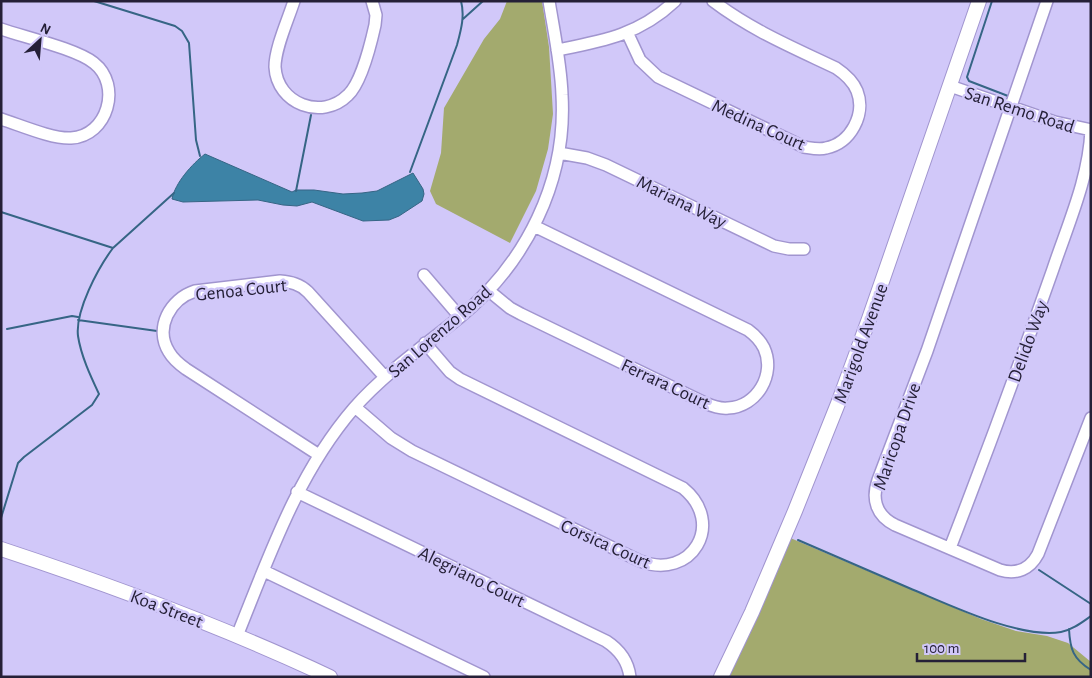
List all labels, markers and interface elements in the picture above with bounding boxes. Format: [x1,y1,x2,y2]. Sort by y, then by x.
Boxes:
north arrow [15,15,65,65]
text: N [38,21,53,38]
street label: San Remo Road [962,84,1077,137]
street label: Medina Court [709,96,808,154]
street label: Mariana Way [634,173,729,232]
street label: Genoa Court [195,276,288,305]
street label: Marigold Avenue [831,281,892,406]
street label: San Lorenzo Road [385,282,495,382]
street label: Delido Way [1005,298,1052,385]
street label: Ferrara Court [618,356,713,413]
street label: Maricopa Drive [870,381,925,492]
street label: Corsica Court [558,516,653,573]
street label: Alegriano Court [415,543,527,611]
street label: Koa Street [128,587,205,632]
scale bar [917,630,1024,662]
text: 100 m [924,641,959,656]

